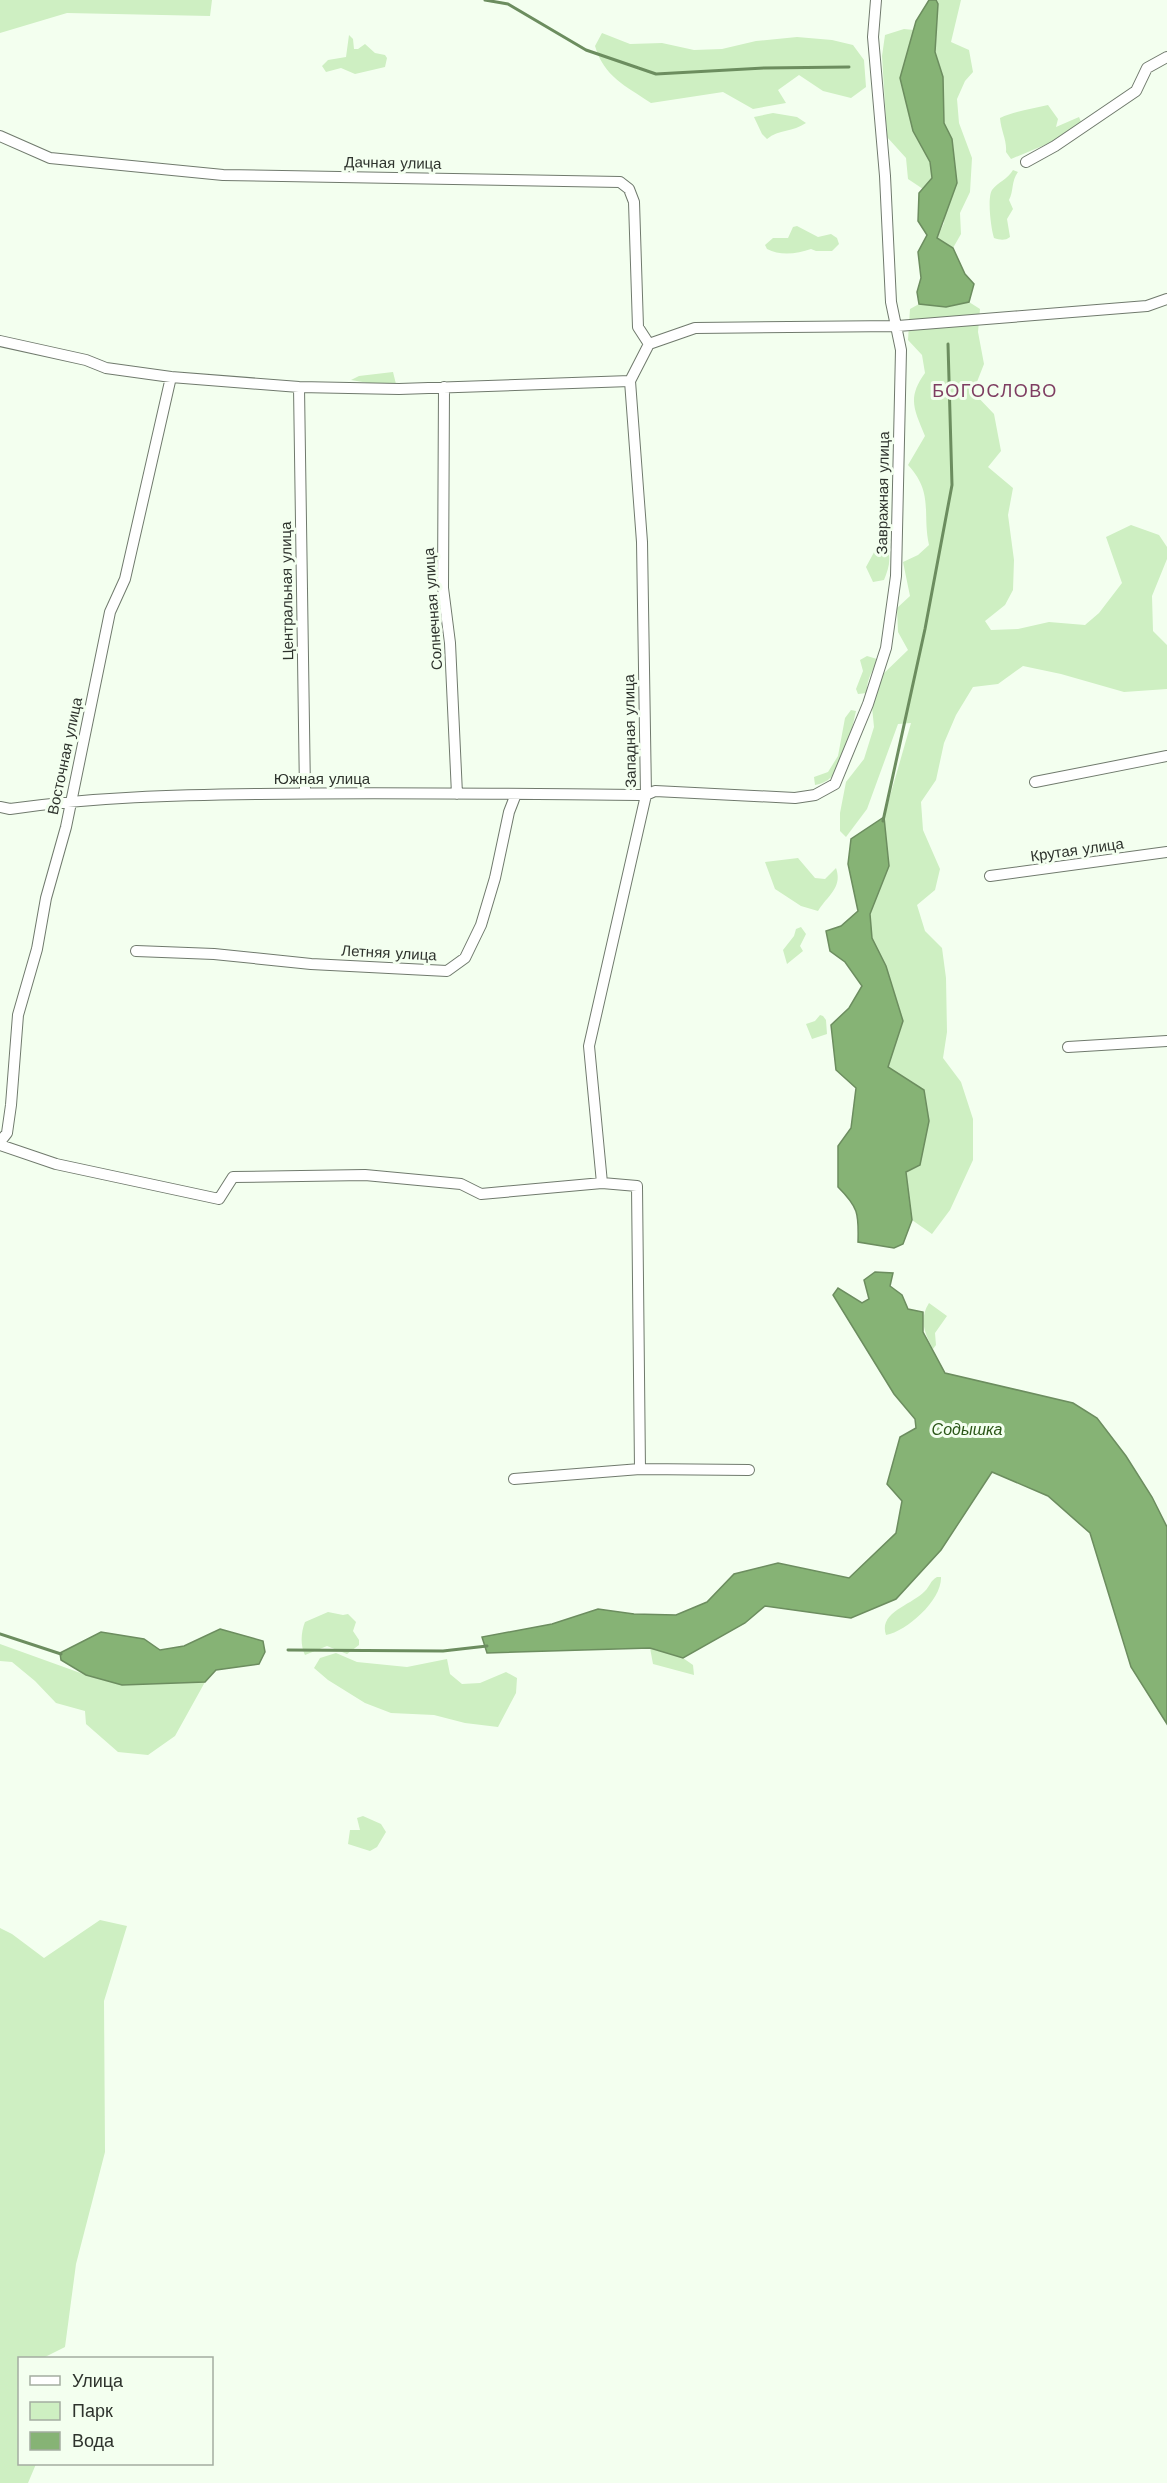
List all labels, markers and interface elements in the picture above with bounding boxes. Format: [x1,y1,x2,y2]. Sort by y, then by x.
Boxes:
street label: Дачная улица [344,153,442,173]
district label: БОГОСЛОВО [932,380,1058,401]
street label: Завражная улица [873,431,893,555]
street label: Центральная улица [277,521,297,661]
street label: Солнечная улица [420,547,446,671]
street label: Западная улица [620,673,640,788]
street label: Восточная улица [44,695,86,816]
street label: Южная улица [274,770,371,788]
street label: Крутая улица [1029,834,1125,865]
street label: Летняя улица [341,942,438,965]
water label: Содышка [932,1420,1003,1439]
legend [18,2357,213,2465]
text: Улица [72,2370,124,2391]
text: Парк [72,2400,113,2421]
text: Вода [72,2430,115,2451]

